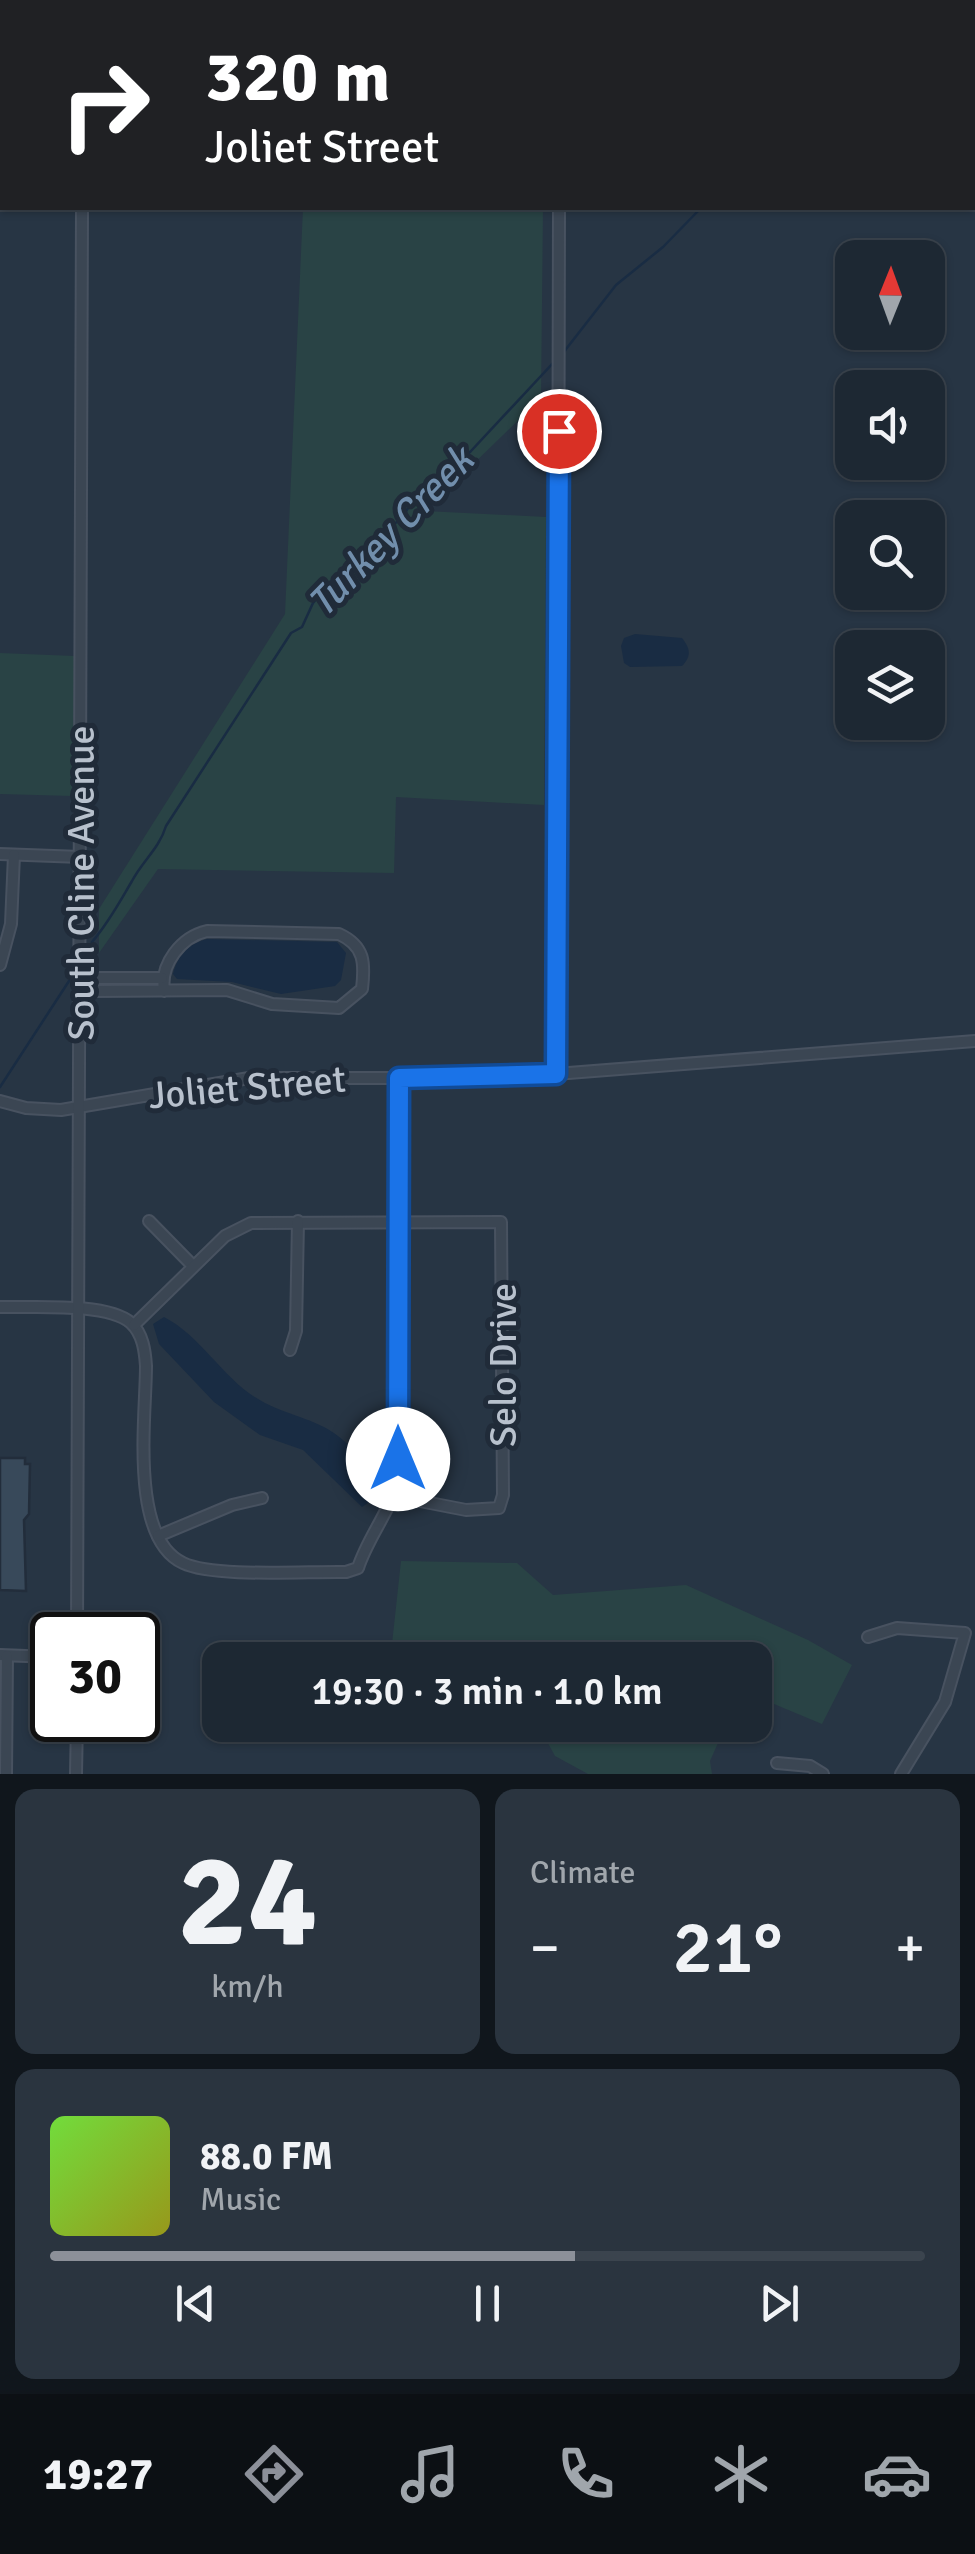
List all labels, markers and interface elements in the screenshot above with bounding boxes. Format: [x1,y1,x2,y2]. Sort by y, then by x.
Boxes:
text: 320 m [205,34,390,120]
icon: right [40,40,170,170]
text: Joliet Street [205,120,439,175]
north arrow [835,240,945,350]
map controls [835,240,945,740]
button: sound [835,370,945,480]
pin [517,389,602,474]
icon: arrive [532,404,587,459]
water label: Turkey Creek [297,434,486,627]
button: search [835,500,945,610]
button: layers [835,630,945,740]
street label: South Cline Avenue [58,725,105,1041]
street label: Joliet Street [146,1055,348,1120]
street label: Selo Drive [480,1283,527,1447]
position arrow [346,1407,450,1511]
speed limit sign: 30 [30,1612,160,1742]
text: 19:30 · 3 min · 1.0 km [311,1668,663,1715]
text: 24 [177,1822,318,1982]
text: Climate [530,1853,636,1892]
text: 21° [673,1901,782,1994]
text: − [530,1914,560,1982]
text: + [895,1914,925,1982]
text: km/h [211,1967,284,2006]
text: 88.0 FM [200,2133,333,2180]
text: Music [200,2180,281,2219]
icon: previous [168,2276,223,2331]
icon: pause [460,2276,515,2331]
icon: next [752,2276,807,2331]
icon: directions [239,2439,309,2509]
icon: music [395,2439,465,2509]
icon: phone [551,2439,621,2509]
icon: climate [706,2439,776,2509]
icon: car [862,2439,932,2509]
text: 19:27 [43,2447,153,2502]

